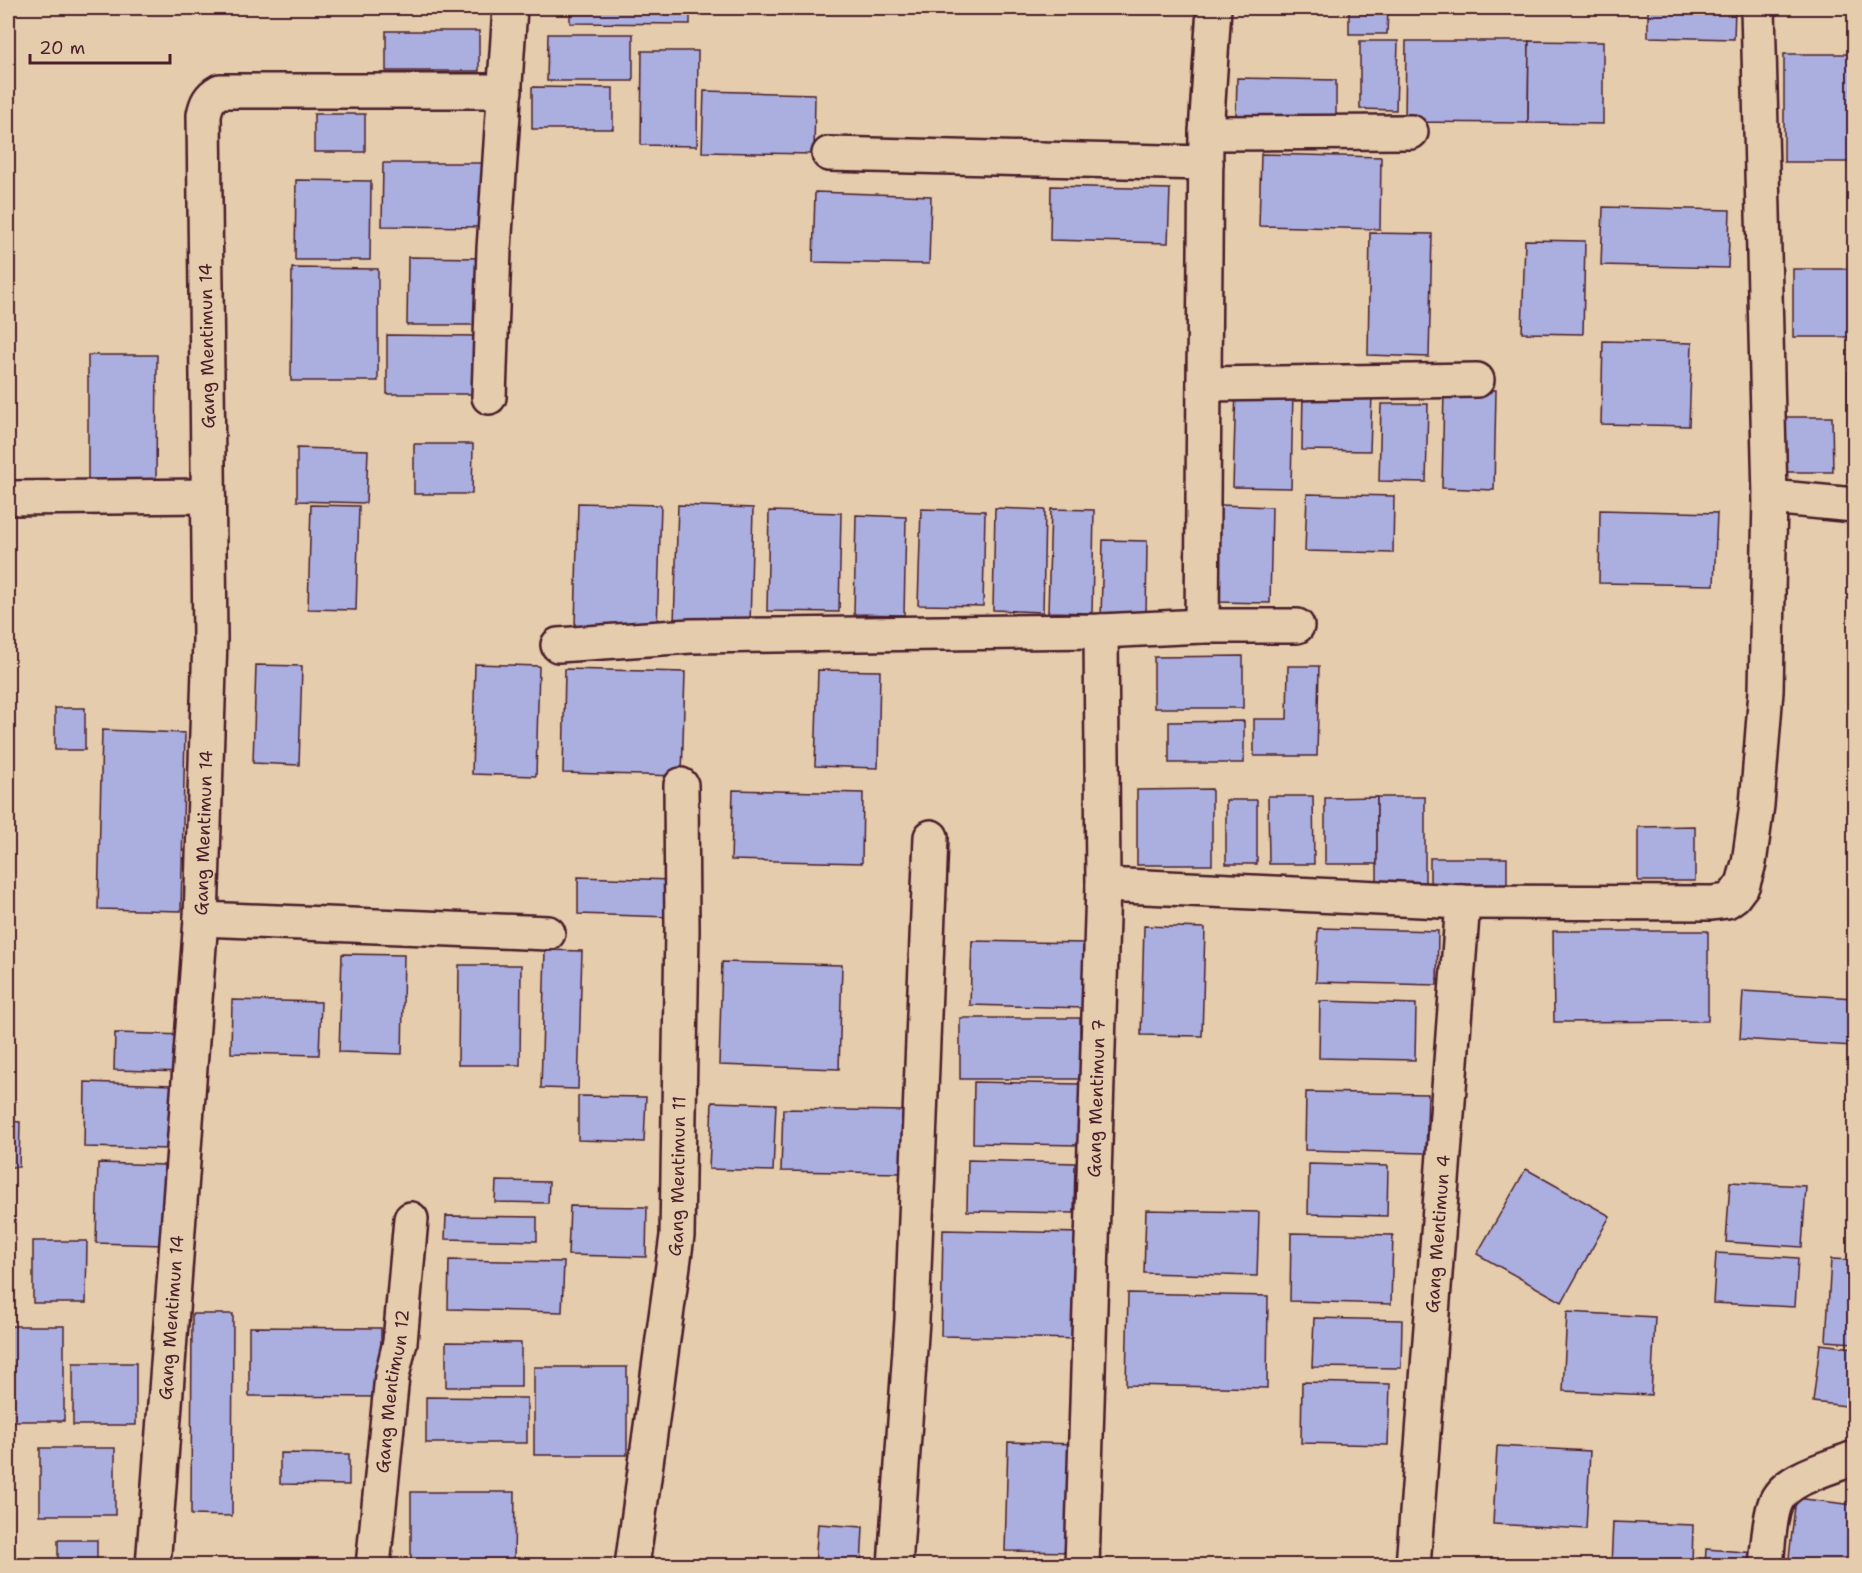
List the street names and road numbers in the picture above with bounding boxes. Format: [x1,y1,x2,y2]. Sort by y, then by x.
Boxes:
street label: Gang Mentimun 14 [194,263,220,429]
street label: Gang Mentimun 14 [189,750,218,916]
street label: Gang Mentimun 7 [1082,1019,1111,1178]
street label: Gang Mentimun 11 [662,1096,691,1258]
street label: Gang Mentimun 4 [1420,1154,1456,1314]
street label: Gang Mentimun 14 [153,1234,190,1401]
street label: Gang Mentimun 12 [370,1308,415,1474]

